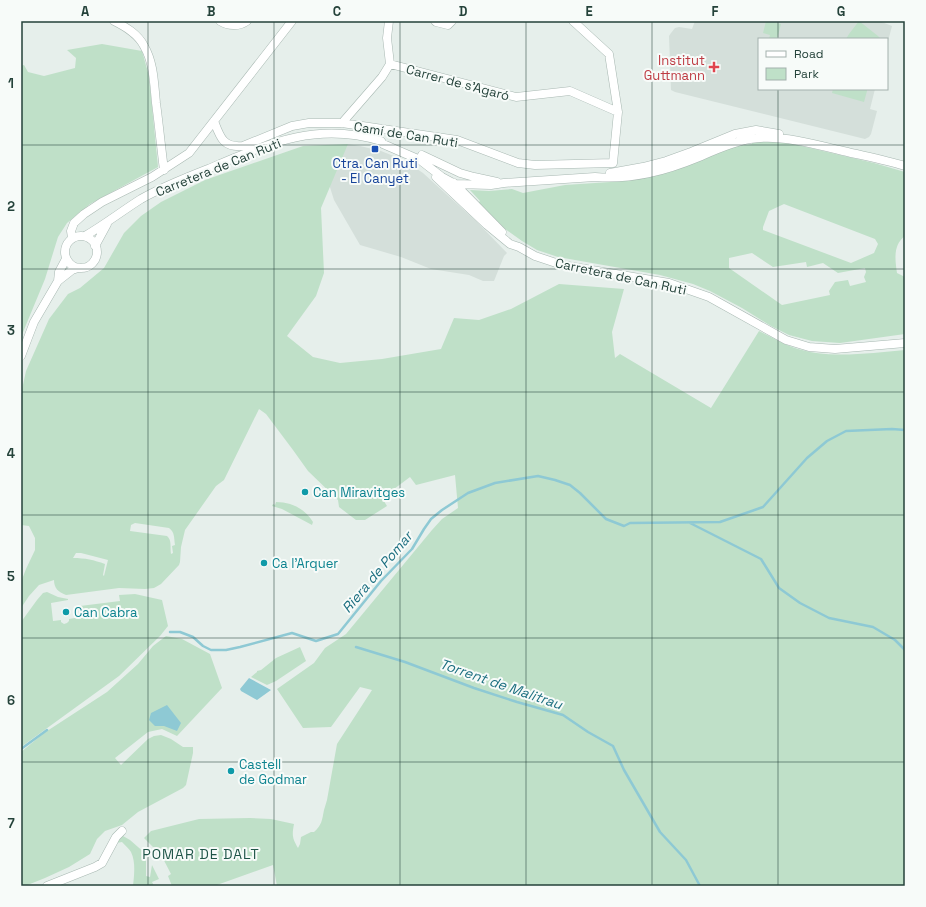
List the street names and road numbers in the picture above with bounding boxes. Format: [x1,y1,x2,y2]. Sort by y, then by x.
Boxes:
street label: Carrer de s'Agaró [404,61,511,104]
street label: Camí de Can Ruti [353,118,459,151]
street label: Carretera de Can Ruti [153,135,283,200]
street label: Carretera de Can Ruti [554,254,688,299]

